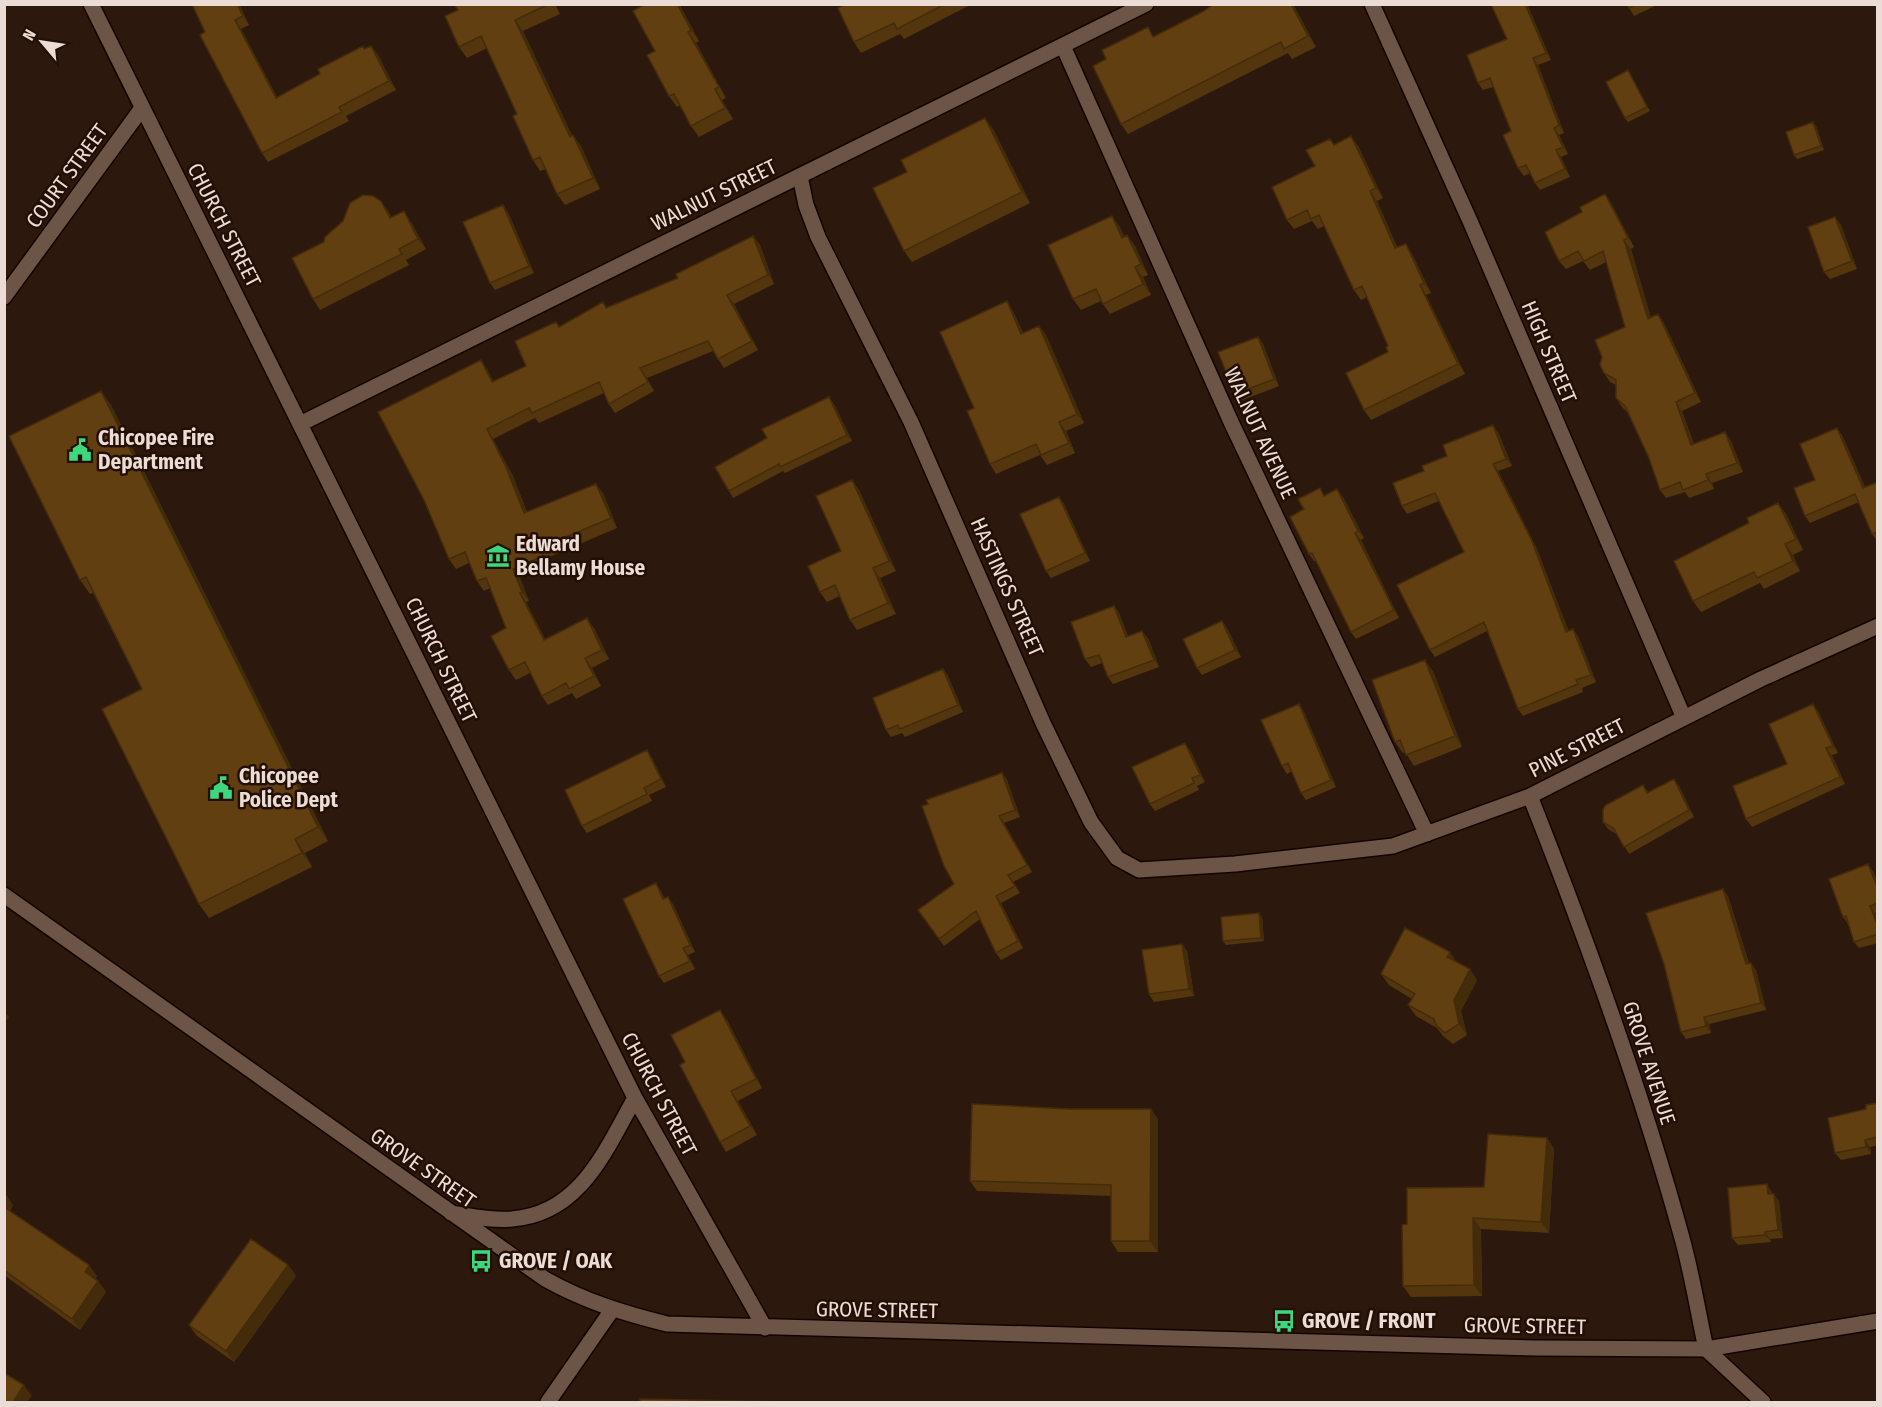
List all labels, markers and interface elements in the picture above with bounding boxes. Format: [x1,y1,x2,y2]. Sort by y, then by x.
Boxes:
north arrow [12,12,72,72]
text: N [19,26,40,44]
street label: COURT STREET [21,119,114,233]
street label: WALNUT STREET [647,153,781,237]
street label: CHURCH STREET [182,159,267,292]
street label: HIGH STREET [1516,297,1582,407]
street label: WALNUT AVENUE [1218,363,1302,503]
place label: Chicopee Fire Department [98,425,215,475]
public building icon: Chicopee Fire Department [67,437,93,463]
street label: HASTINGS STREET [965,513,1049,661]
place label: Edward Bellamy House [516,531,645,581]
museum icon: Edward Bellamy House [485,543,511,569]
street label: CHURCH STREET [400,593,483,727]
street label: PINE STREET [1525,713,1630,783]
place label: Chicopee Police Dept [239,763,338,813]
public building icon: Chicopee Police Dept [208,775,234,801]
street label: GROVE AVENUE [1617,998,1681,1128]
street label: CHURCH STREET [616,1028,703,1160]
street label: GROVE STREET [365,1122,481,1214]
bus stop icon: GROVE / OAK [468,1248,494,1274]
place label: GROVE / OAK [499,1248,613,1274]
street label: GROVE STREET [816,1296,939,1324]
bus stop icon: GROVE / FRONT [1271,1308,1297,1334]
place label: GROVE / FRONT [1302,1308,1436,1334]
street label: GROVE STREET [1464,1312,1587,1340]

